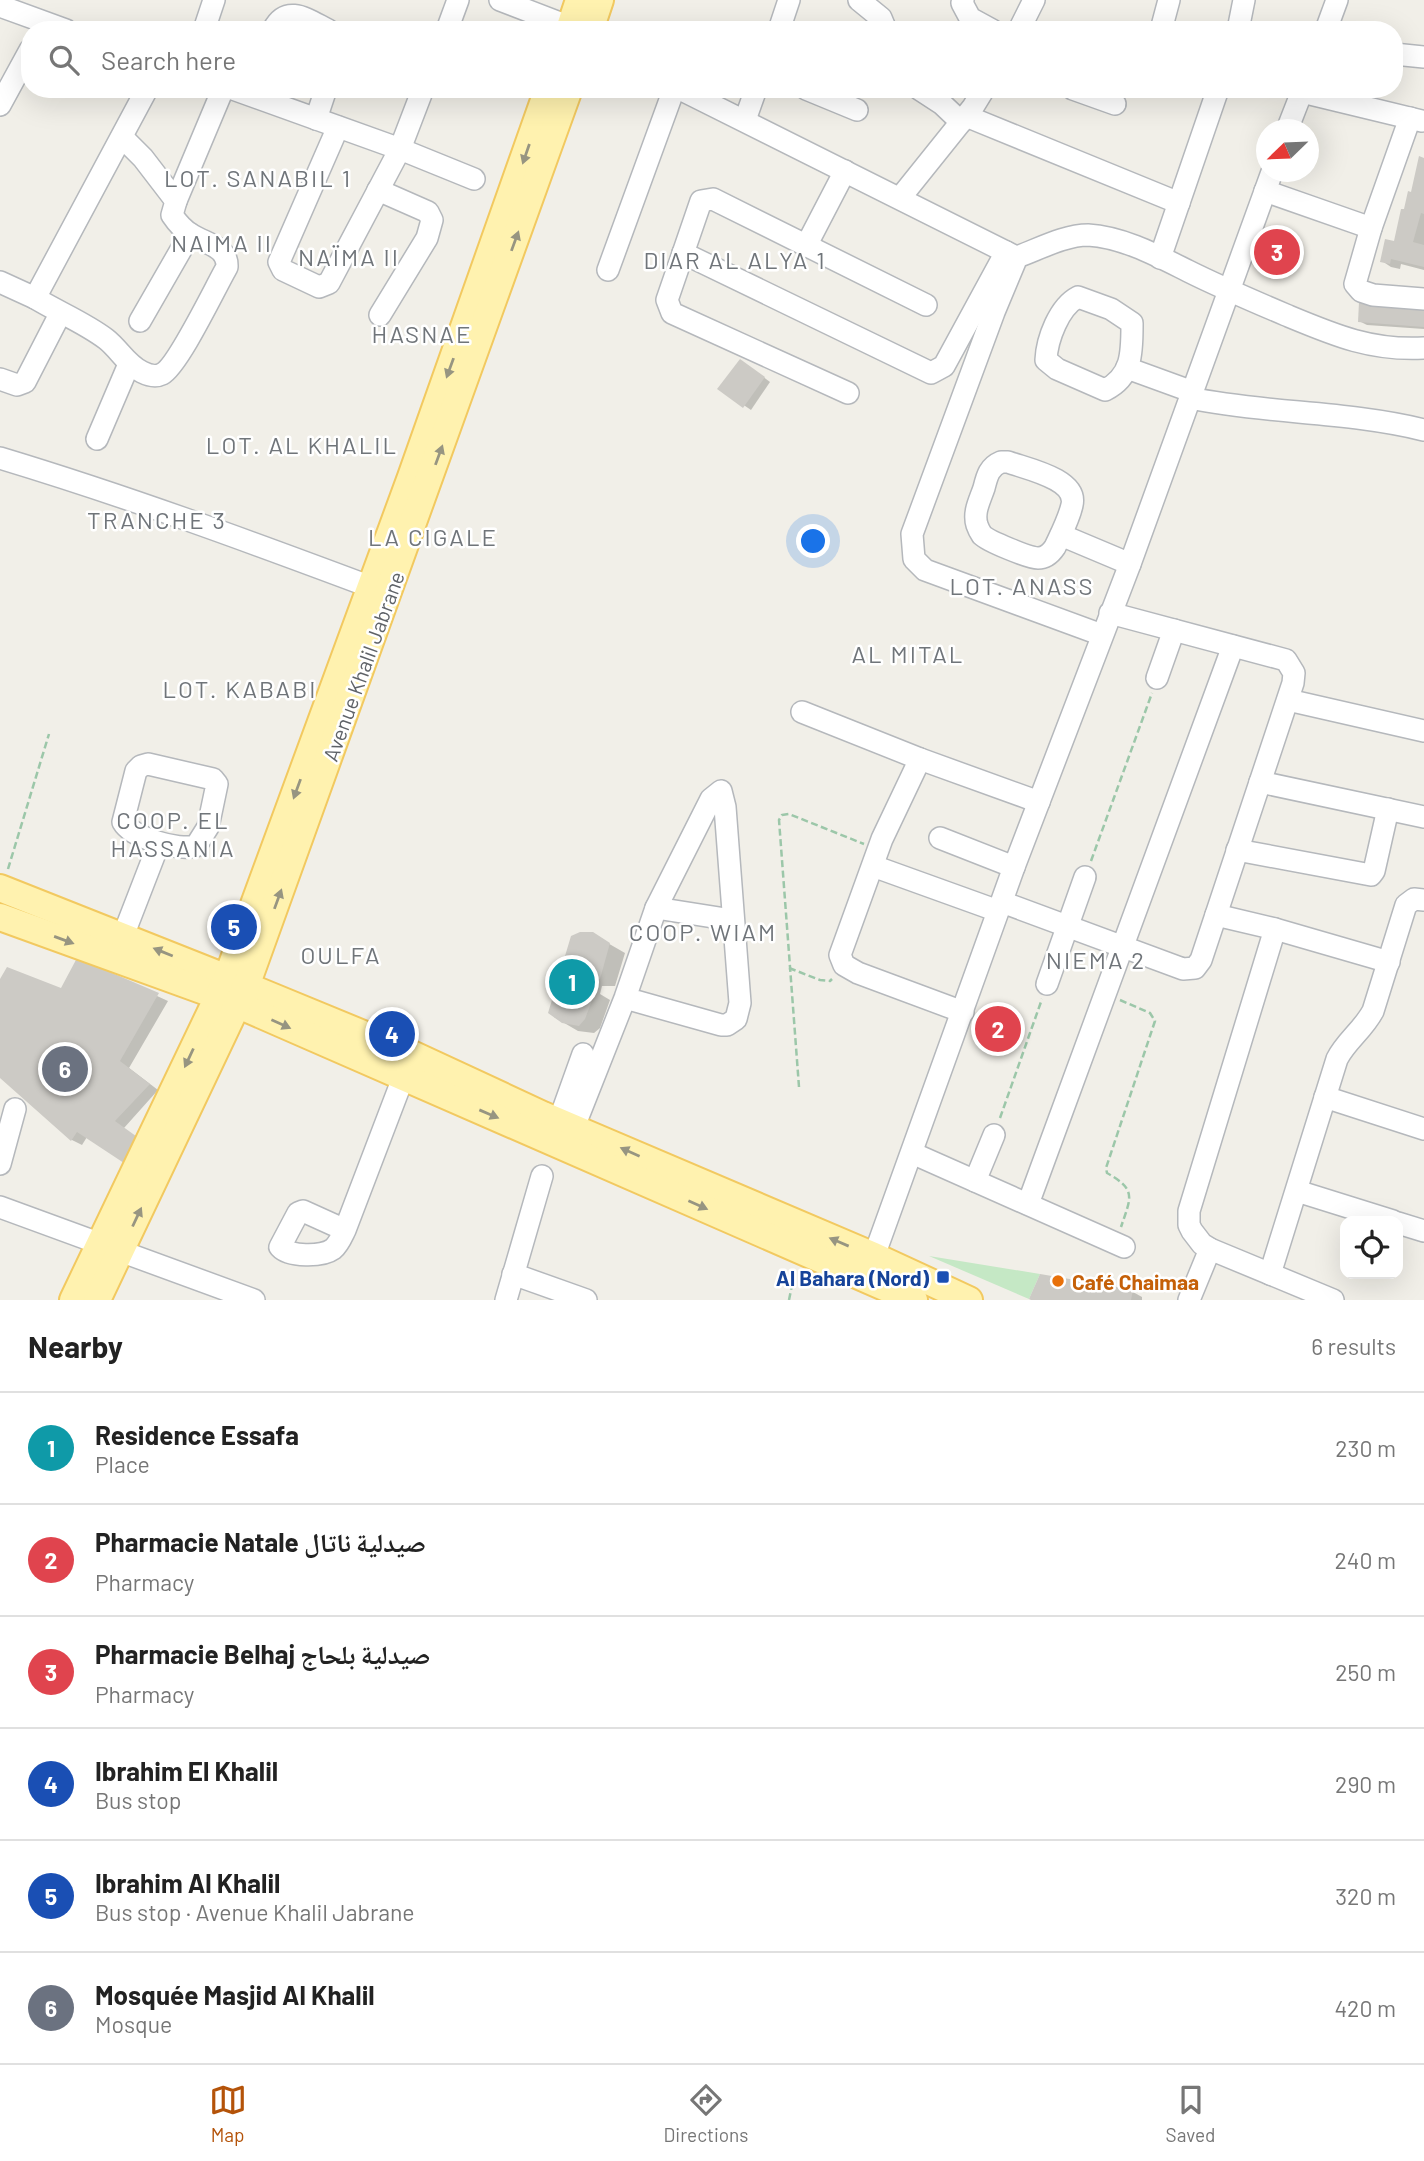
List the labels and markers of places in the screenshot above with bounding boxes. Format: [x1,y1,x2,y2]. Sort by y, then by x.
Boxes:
pin: 3 [1254,226,1300,278]
pin: 5 [211,901,257,953]
pin: 1 [549,956,595,1008]
pin: 2 [975,1003,1021,1055]
pin: 4 [369,1008,415,1060]
pin: 6 [42,1043,88,1095]
place label: Al Bahara (Nord) [776,1265,930,1290]
marker: Al Bahara (Nord) [935,1269,951,1285]
place label: Café Chaimaa [1072,1269,1199,1294]
marker: Café Chaimaa [1050,1273,1066,1289]

